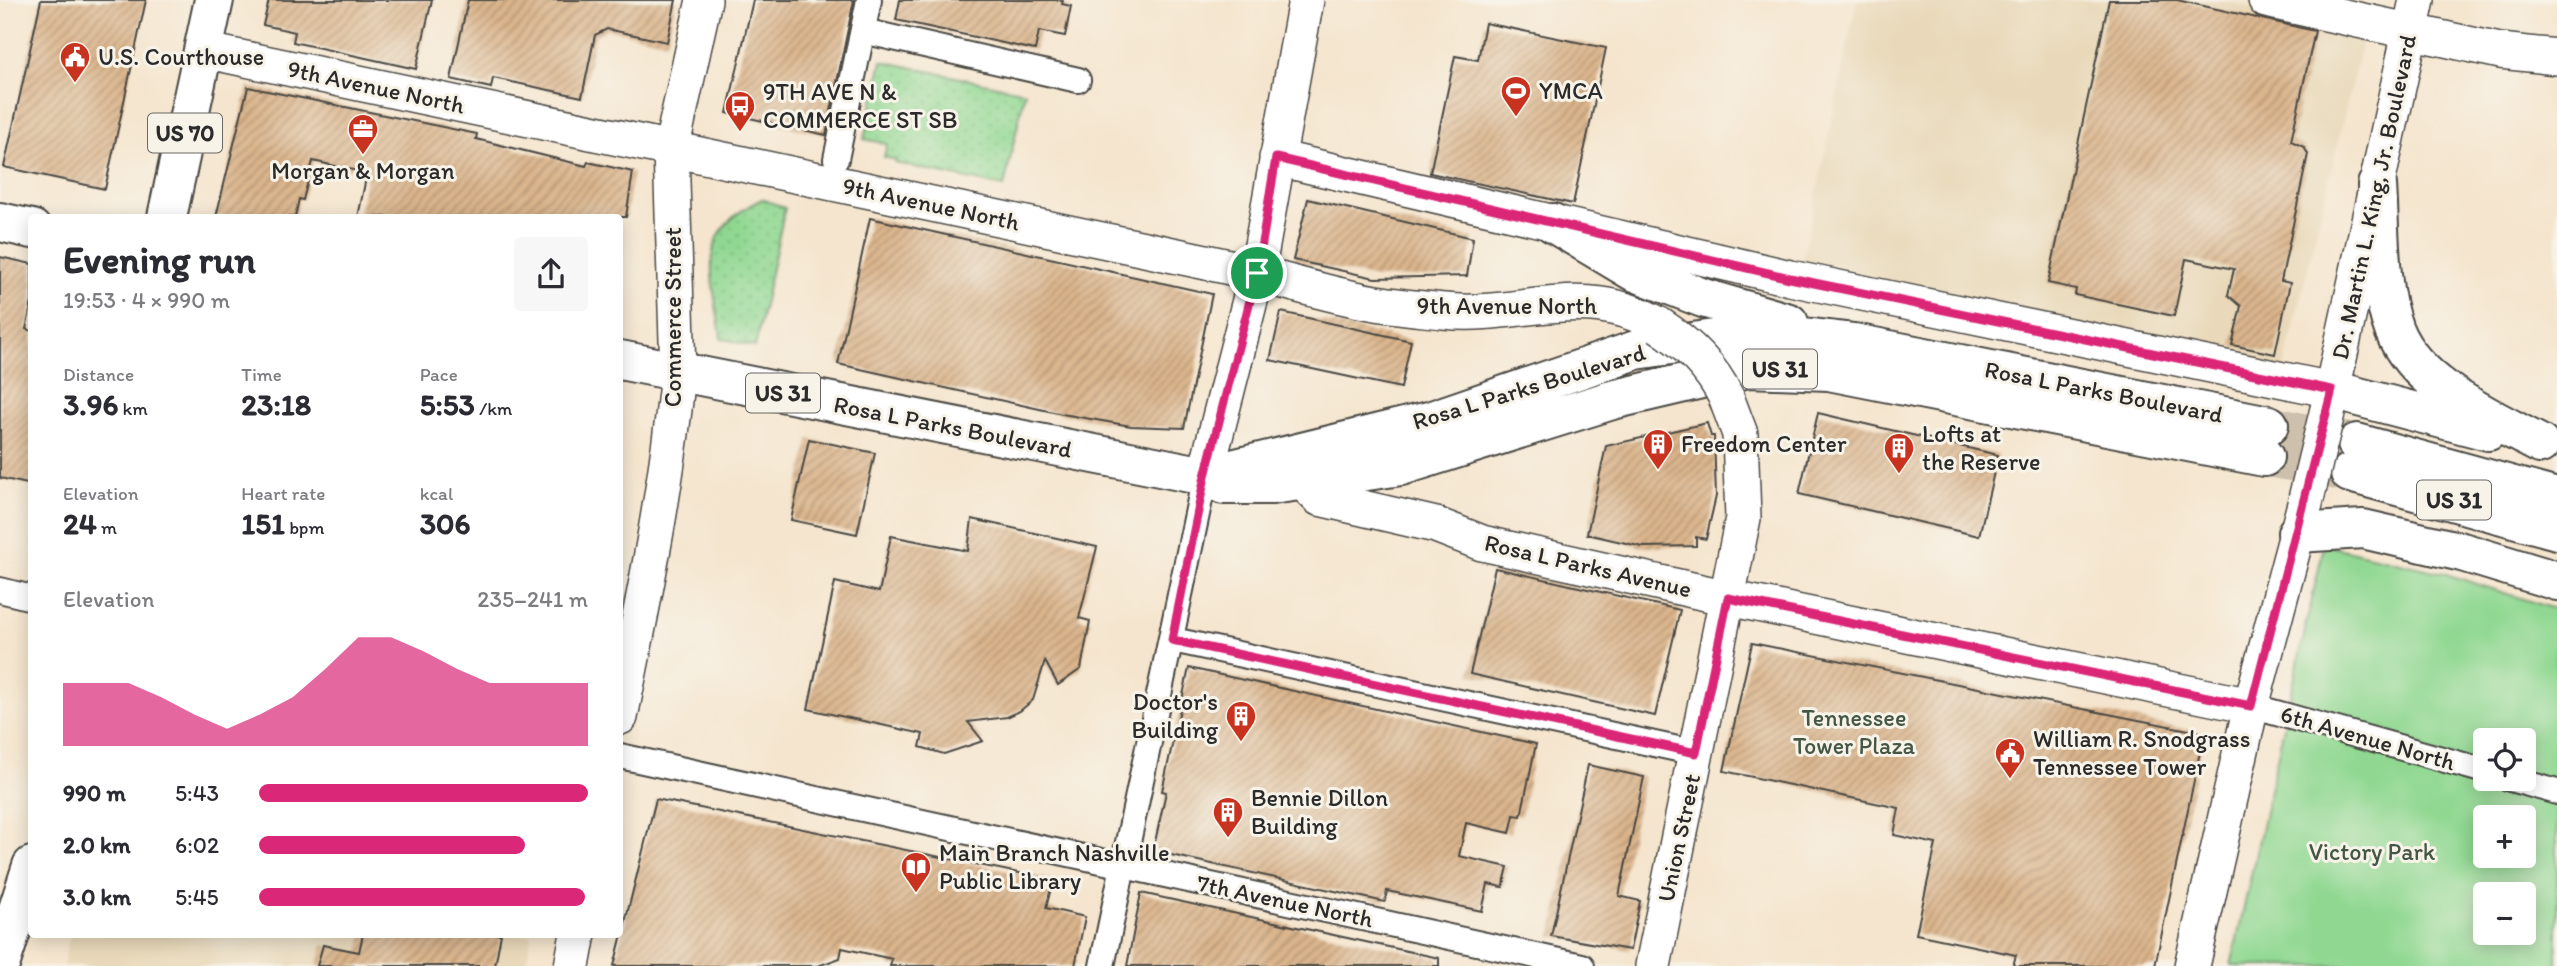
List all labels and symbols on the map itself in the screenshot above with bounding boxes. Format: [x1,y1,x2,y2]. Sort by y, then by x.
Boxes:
street label: Dr. Martin L. King, Jr. Boulevard [2325,32,2422,362]
public building icon: U.S. Courthouse [58,40,92,84]
place label: U.S. Courthouse [98,42,264,71]
street label: 9th Avenue North [285,54,467,119]
sports icon: YMCA [1499,74,1533,118]
place label: YMCA [1539,76,1603,105]
place label: 9TH AVE N & COMMERCE ST SB [763,77,958,134]
bus stop icon: 9TH AVE N & COMMERCE ST SB [723,89,757,133]
office icon: Morgan & Morgan [346,112,380,156]
road number: US 70 [148,114,222,152]
place label: Morgan & Morgan [271,156,455,185]
street label: 9th Avenue North [840,171,1022,236]
street label: Commerce Street [658,227,687,407]
pin [1227,243,1287,303]
street label: 9th Avenue North [1417,291,1597,320]
street label: Rosa L Parks Boulevard [1409,337,1649,436]
road number: US 31 [1743,350,1817,388]
street label: Rosa L Parks Boulevard [1982,354,2226,429]
road number: US 31 [746,374,820,412]
street label: Rosa L Parks Boulevard [831,389,1075,464]
place label: Lofts at the Reserve [1922,419,2041,476]
building icon: Freedom Center [1641,427,1675,471]
place label: Freedom Center [1681,429,1847,458]
building icon: Lofts at the Reserve [1882,431,1916,475]
road number: US 31 [2417,480,2491,520]
street label: Rosa L Parks Avenue [1482,528,1694,603]
place label: Doctor's Building [1131,687,1219,744]
building icon: Doctor's Building [1224,699,1258,743]
street label: 6th Avenue North [2277,699,2459,776]
park label: Tennessee Tower Plaza [1793,703,1916,760]
place label: William R. Snodgrass Tennessee Tower [2033,724,2250,781]
public building icon: William R. Snodgrass Tennessee Tower [1993,736,2027,780]
street label: Union Street [1651,771,1706,905]
place label: Bennie Dillon Building [1251,783,1388,840]
building icon: Bennie Dillon Building [1211,795,1245,839]
park label: Victory Park [2309,837,2436,866]
place label: Main Branch Nashville Public Library [939,838,1170,895]
library icon: Main Branch Nashville Public Library [899,850,933,894]
street label: 7th Avenue North [1194,868,1376,933]

